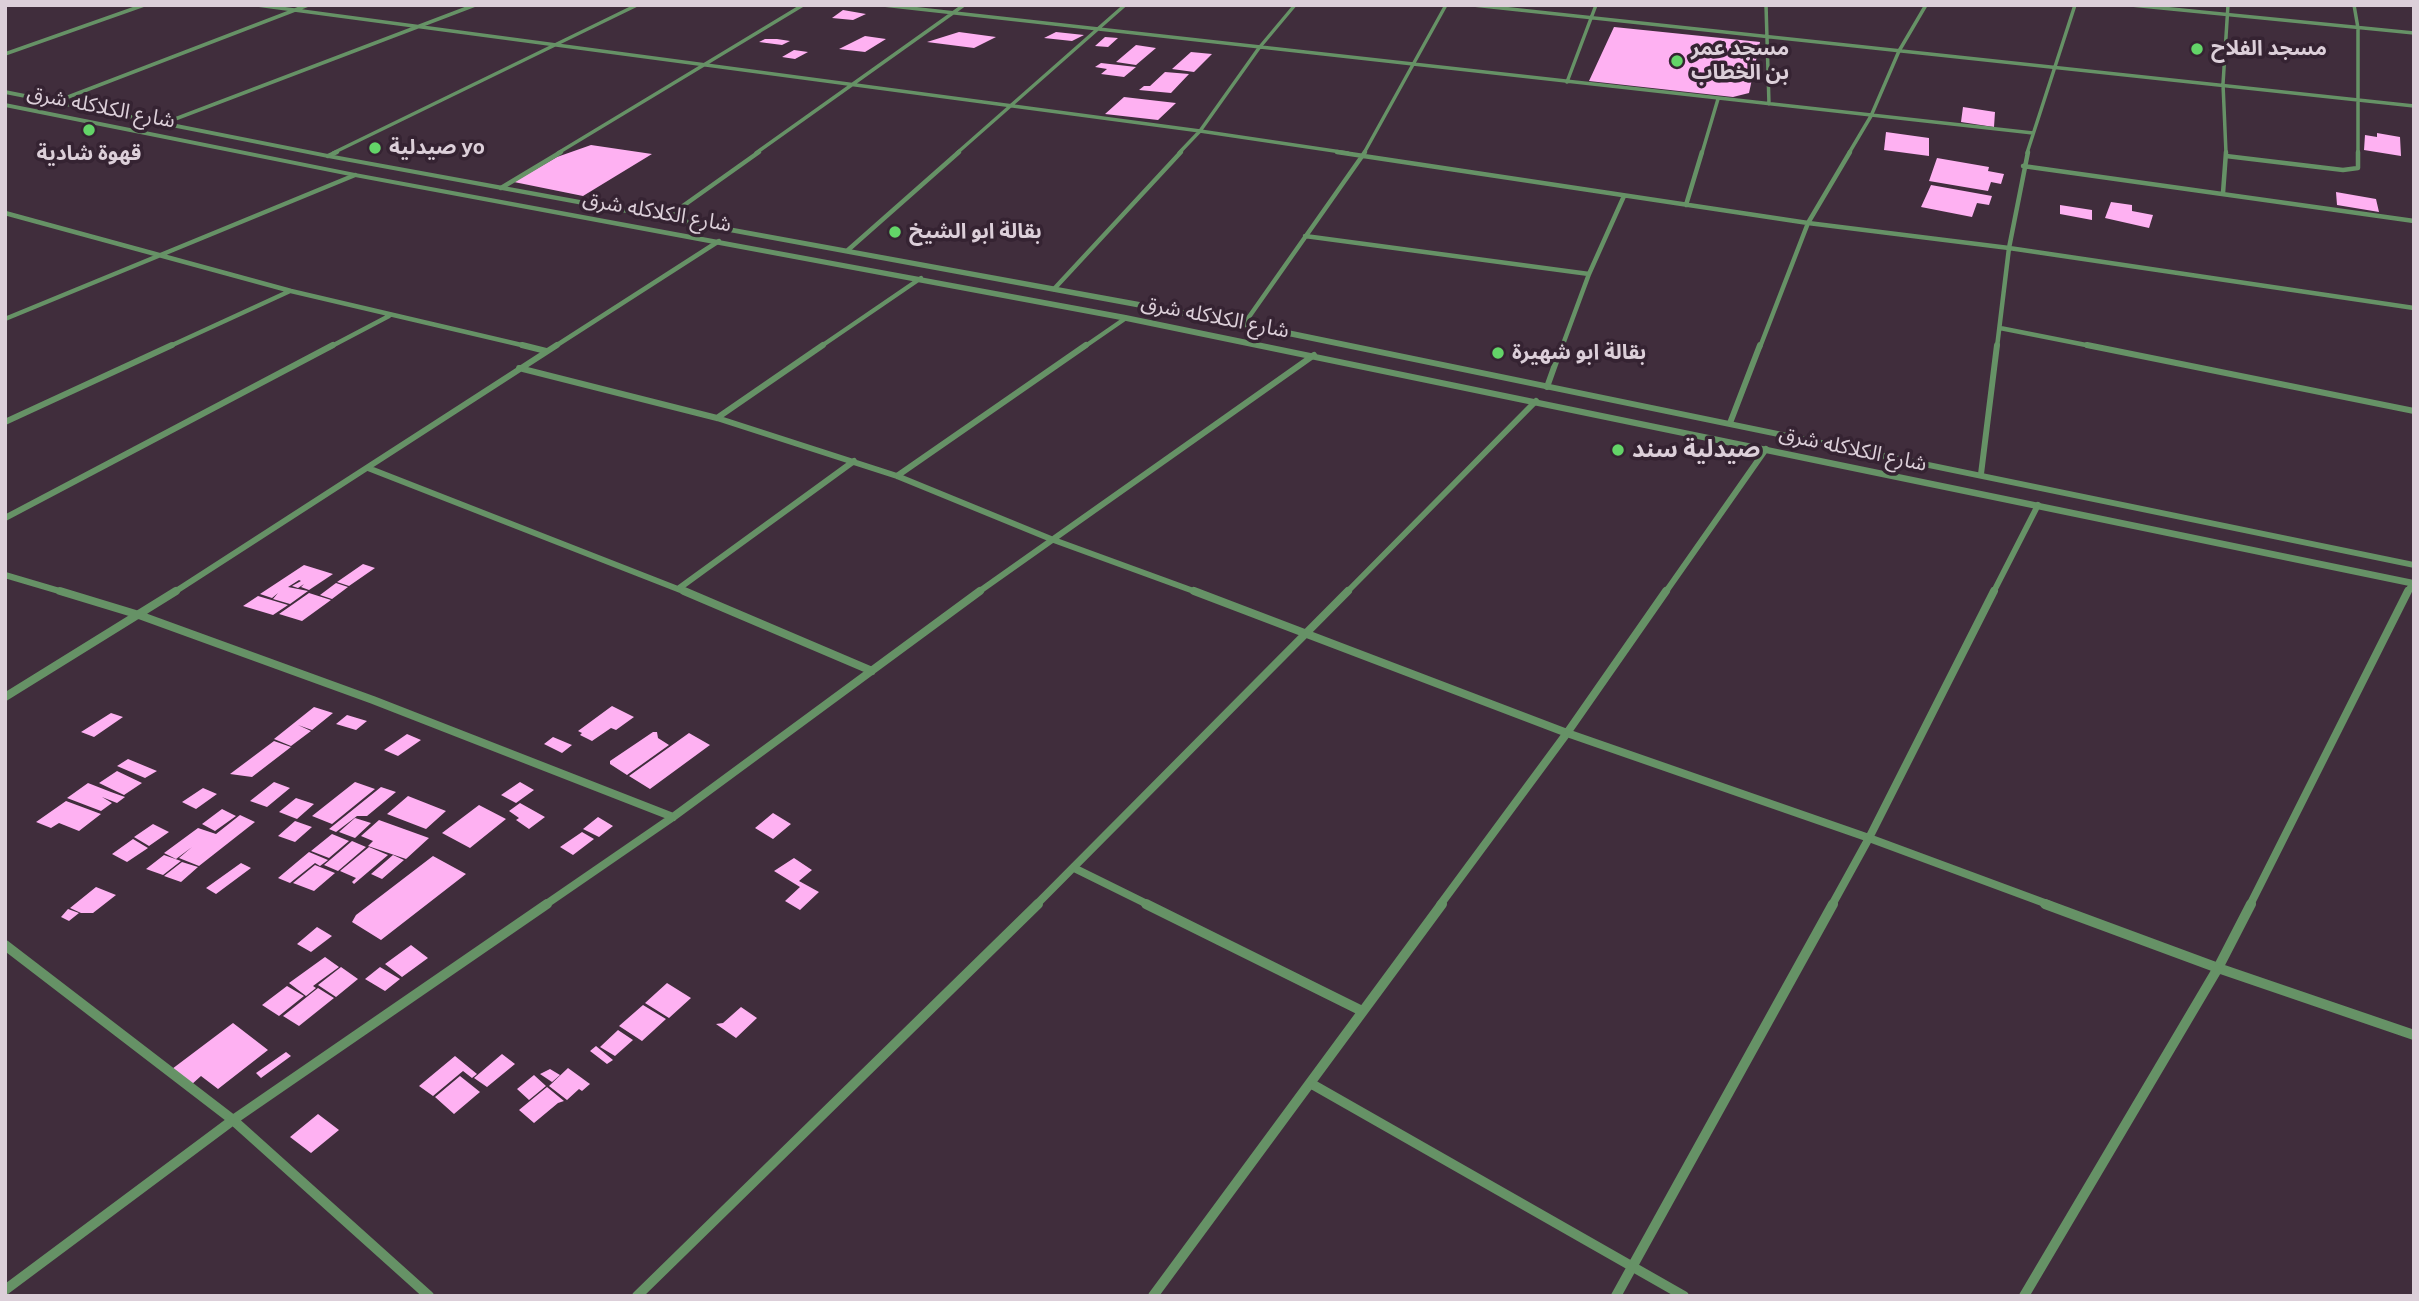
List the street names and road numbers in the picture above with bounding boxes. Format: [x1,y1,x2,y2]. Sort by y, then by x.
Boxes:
street label: شارع الكلاكله شرق [25,80,177,134]
street label: شارع الكلاكله شرق [581,187,733,237]
street label: شارع الكلاكله شرق [1139,290,1291,344]
street label: شارع الكلاكله شرق [1777,421,1929,477]

